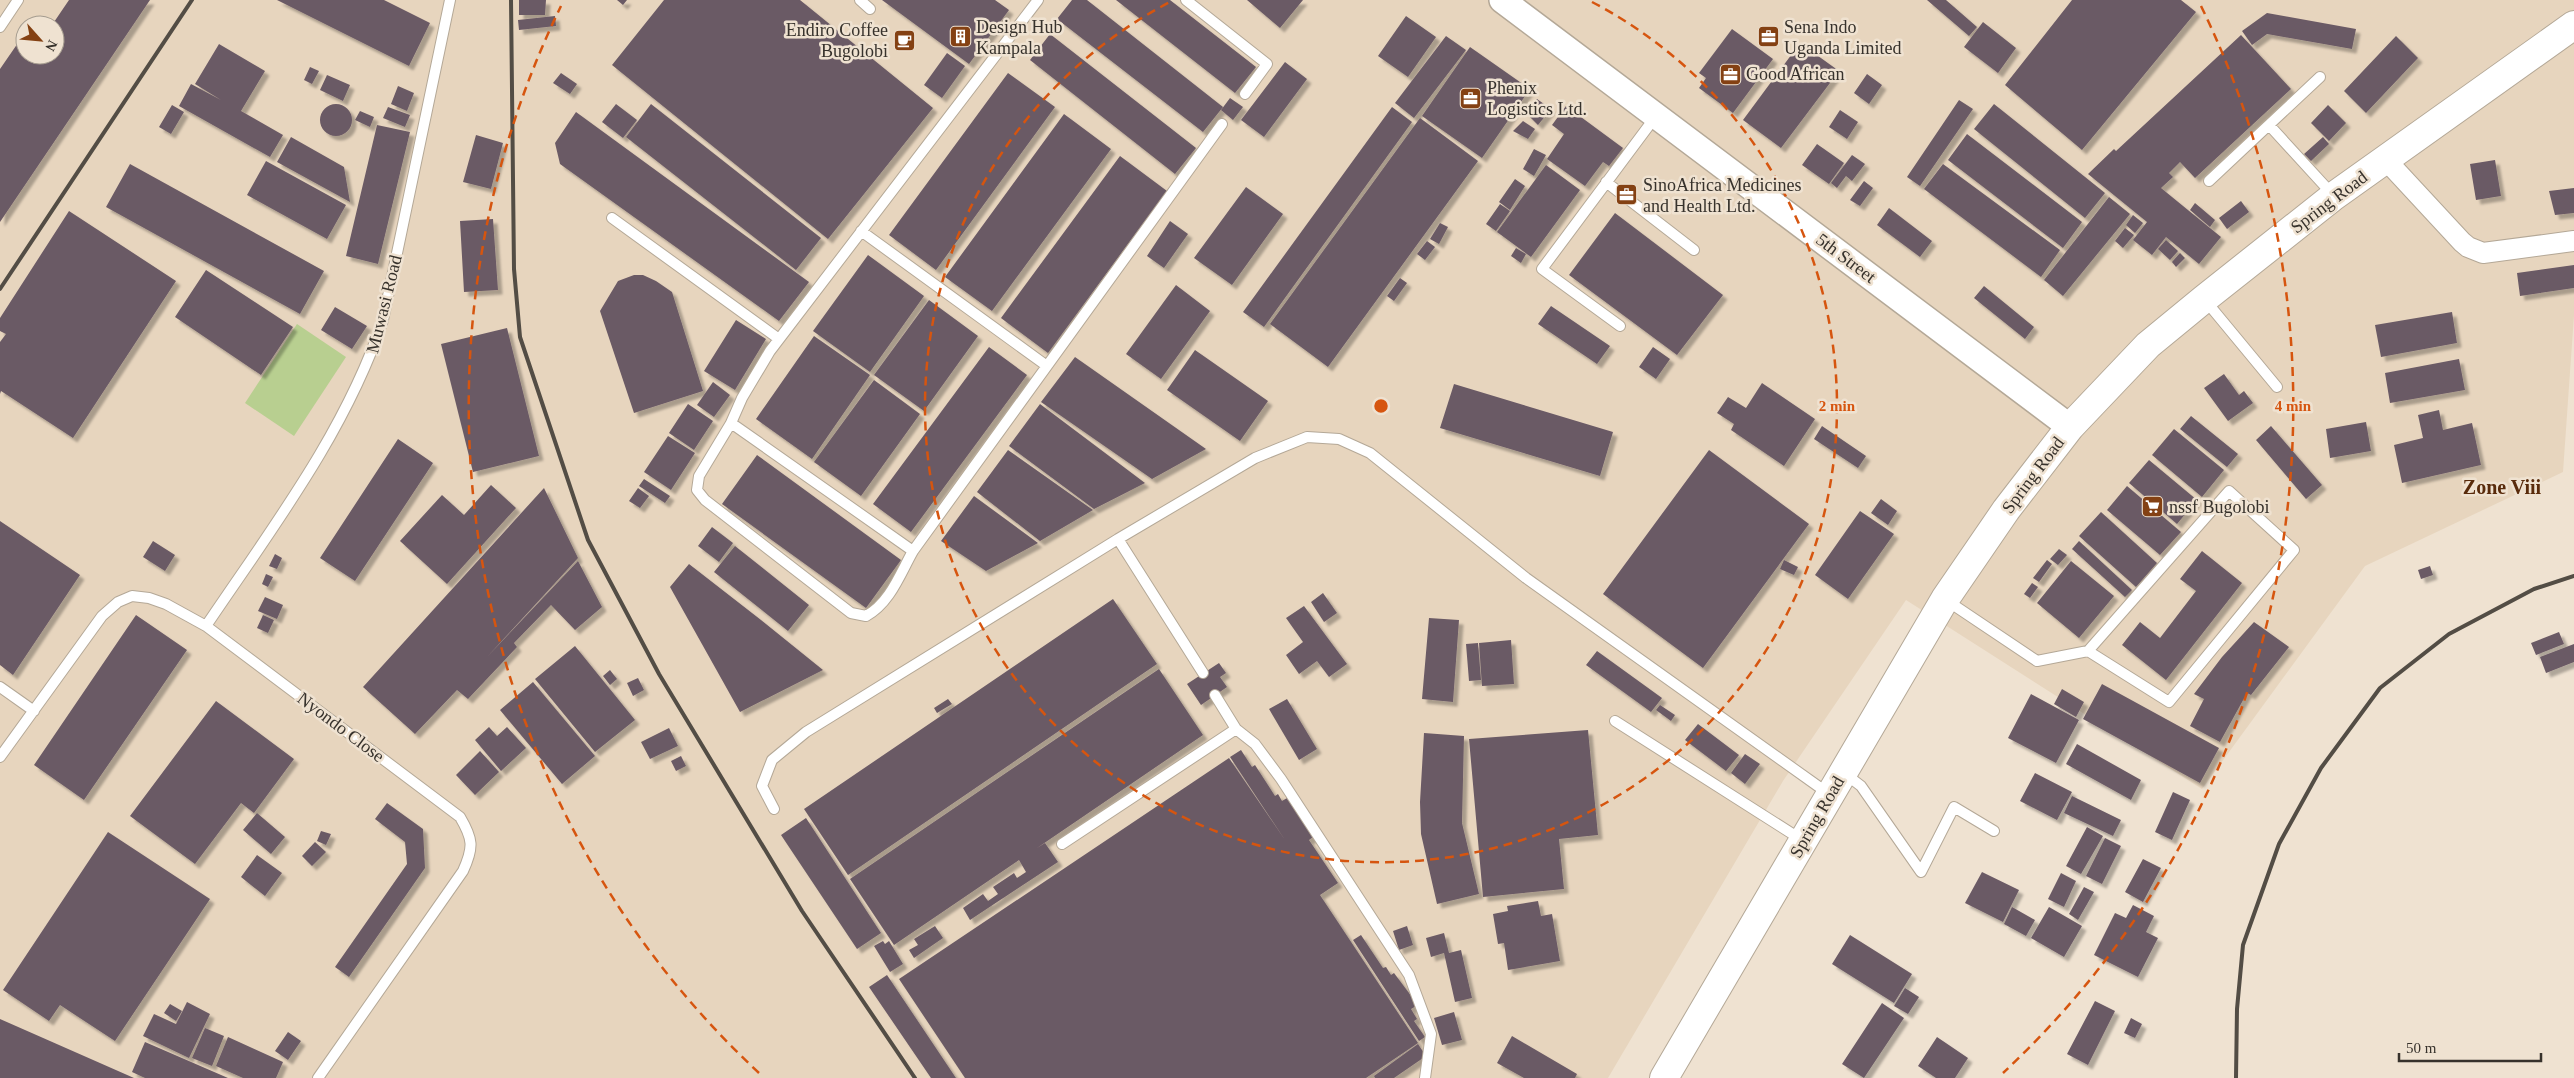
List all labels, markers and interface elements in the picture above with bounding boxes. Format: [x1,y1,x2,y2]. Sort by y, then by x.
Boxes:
north arrow [15,15,65,65]
place label: Design Hub Kampala [976,17,1063,58]
place label: Sena Indo Uganda Limited [1784,17,1901,58]
place label: Endiro Coffee Bugolobi [786,20,888,61]
building icon: Design Hub Kampala [948,25,972,49]
office icon: Sena Indo Uganda Limited [1756,25,1780,49]
cafe icon: Endiro Coffee Bugolobi [892,28,916,52]
text: N [42,38,60,54]
office icon: Good African [1718,62,1742,86]
place label: Good African [1746,64,1844,84]
place label: Phenix Logistics Ltd. [1487,78,1587,119]
office icon: Phenix Logistics Ltd. [1459,86,1483,110]
street label: Spring Road [2287,167,2371,237]
place label: SinoAfrica Medicines and Health Ltd. [1643,175,1801,216]
office icon: SinoAfrica Medicines and Health Ltd. [1615,183,1639,207]
street label: 5th Street [1812,229,1880,287]
street label: Muwasi Road [362,253,406,355]
centre of rings [1372,397,1390,415]
text: 2 min [1819,398,1856,414]
text: 4 min [2275,398,2312,414]
street label: Spring Road [1998,433,2068,517]
district label: Zone Viii [2463,476,2542,498]
supermarket icon: nssf Bugolobi [2141,495,2165,519]
place label: nssf Bugolobi [2169,497,2270,517]
street label: Nyondo Close [294,688,388,766]
street label: Spring Road [1786,773,1848,861]
scale bar [2399,1030,2542,1062]
text: 50 m [2406,1040,2437,1056]

